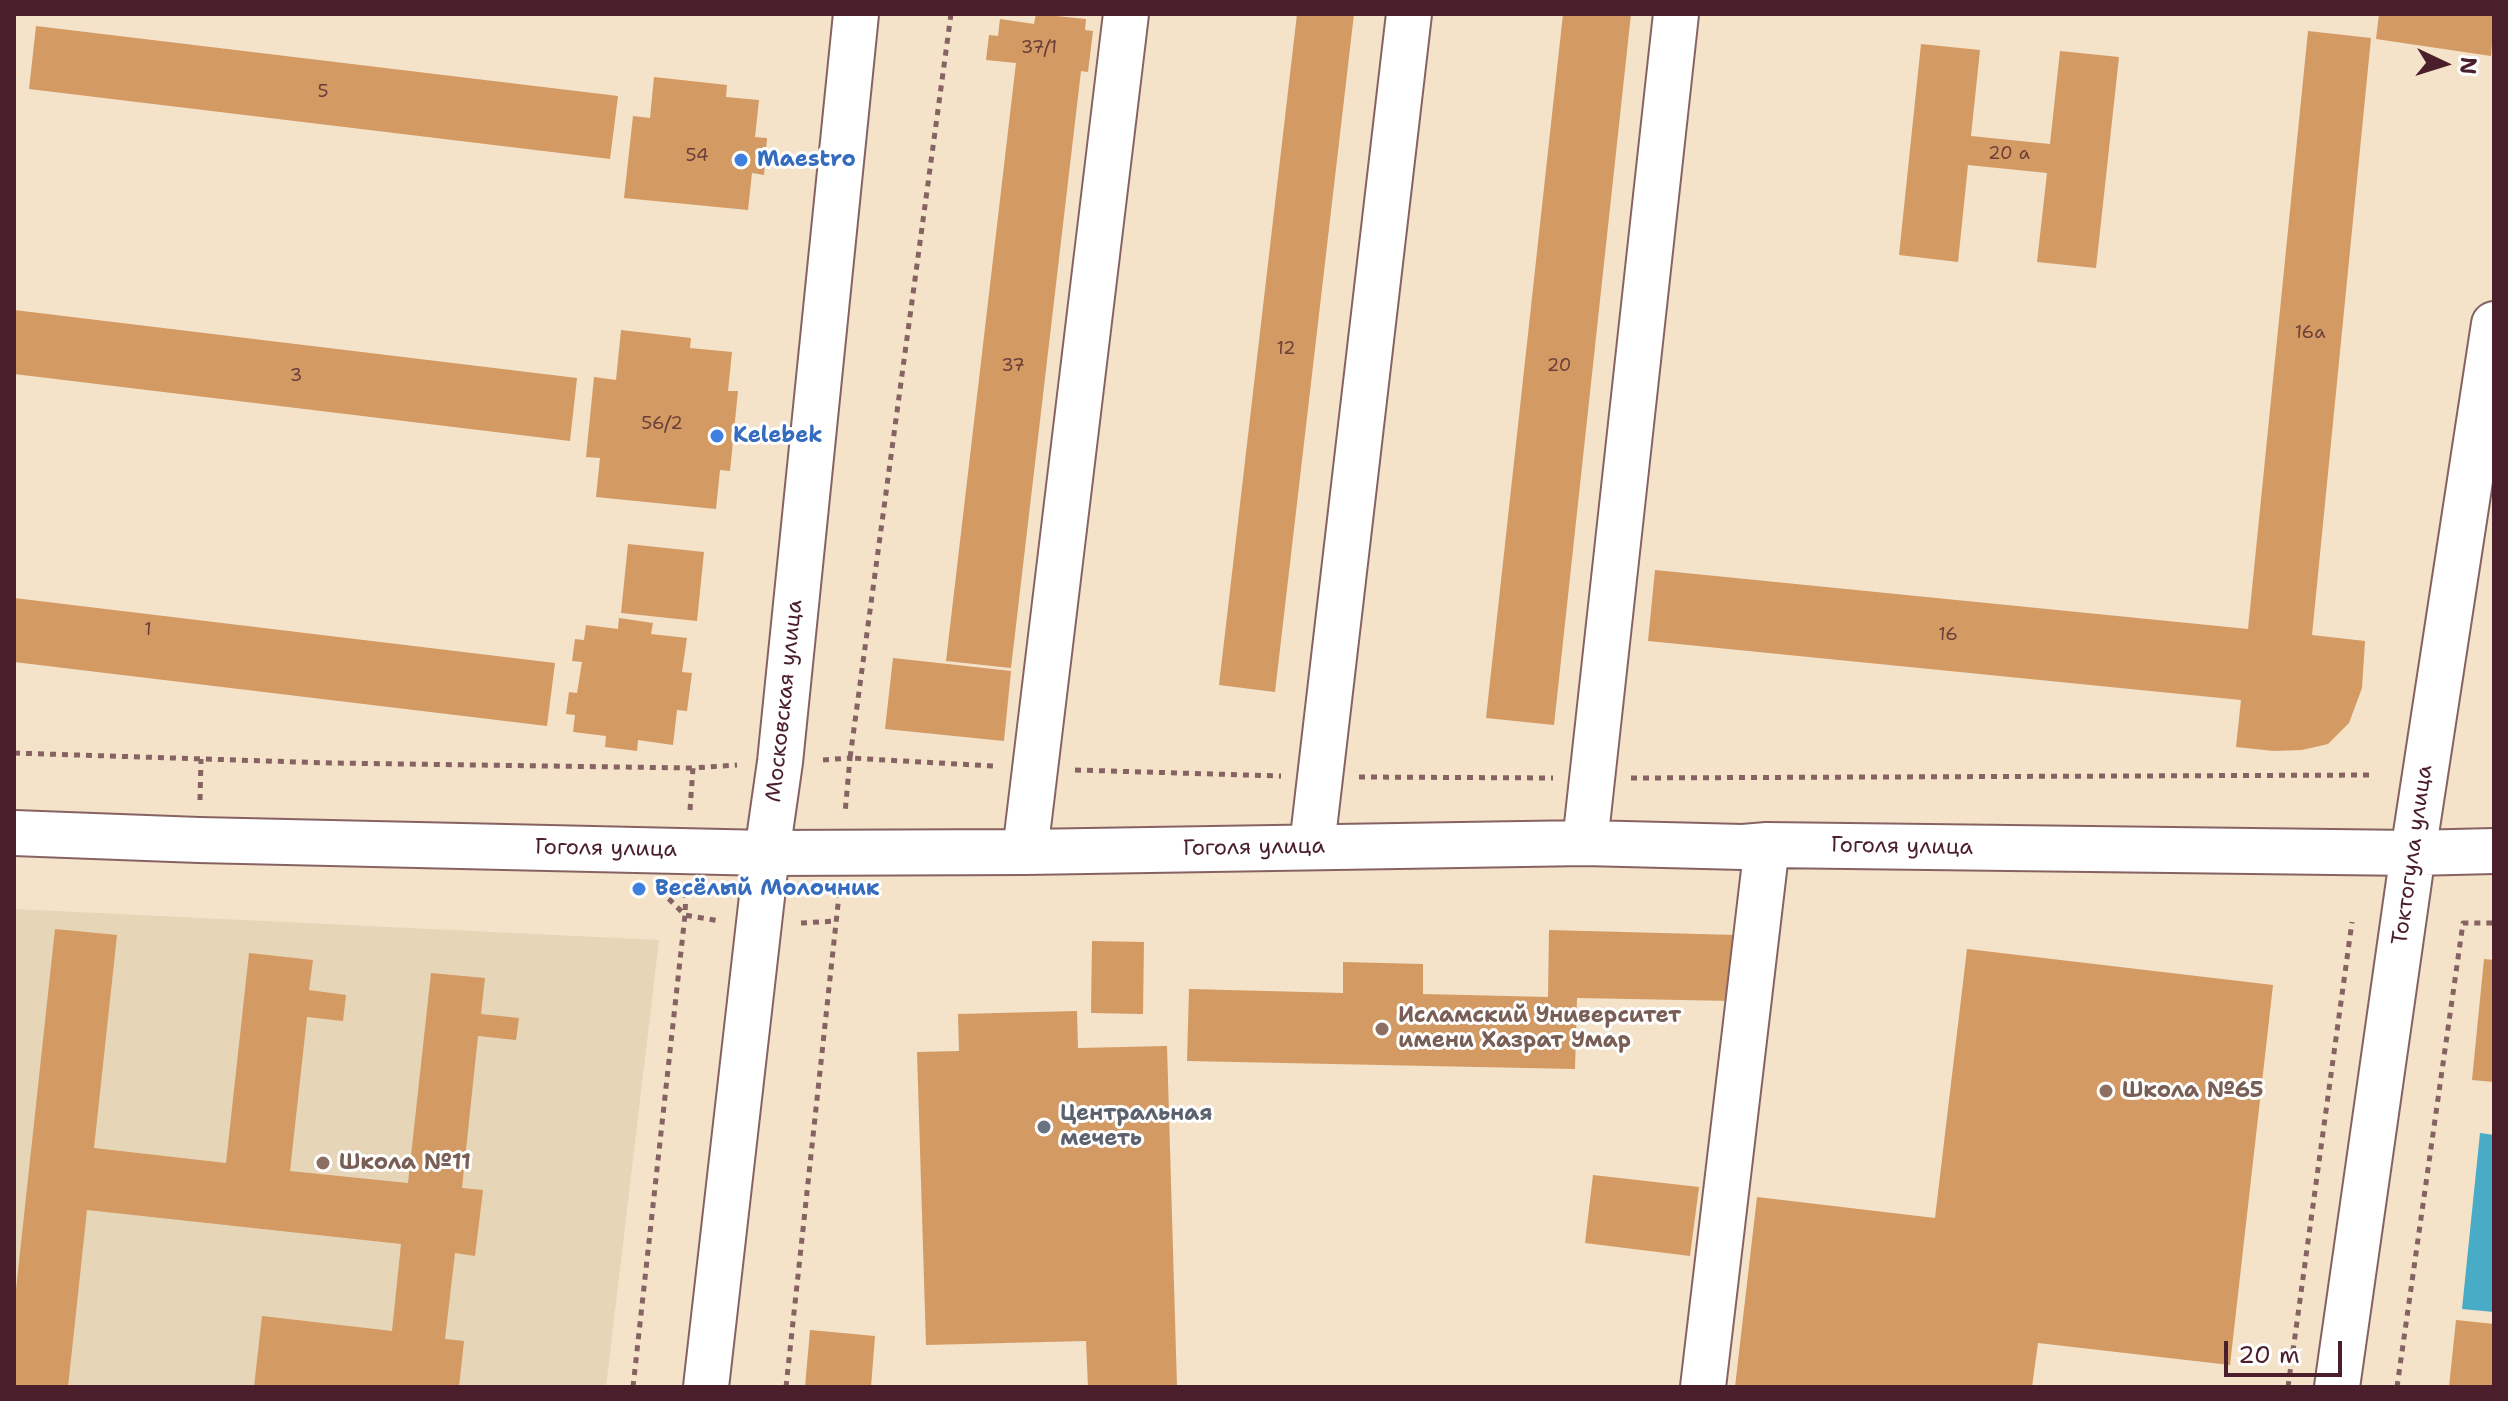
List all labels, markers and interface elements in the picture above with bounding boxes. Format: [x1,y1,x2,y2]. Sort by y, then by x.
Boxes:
north arrow [2404,24,2484,104]
house number: 37/1 [1021,37,1057,59]
text: N [2453,56,2484,75]
house number: 5 [317,81,329,103]
house number: 20 а [1988,143,2030,165]
house number: 54 [685,145,709,167]
place label: Maestro [757,147,856,173]
marker: Maestro [732,151,750,169]
house number: 16а [2295,322,2325,344]
house number: 12 [1276,338,1296,360]
house number: 37 [1001,355,1025,377]
house number: 20 [1547,355,1571,377]
house number: 3 [290,365,302,387]
house number: 56/2 [641,413,683,435]
place label: Kelebek [733,423,823,449]
marker: Kelebek [708,427,726,445]
street label: Московская улица [761,599,809,803]
house number: 1 [144,619,152,641]
house number: 16 [1938,624,1958,646]
street label: Токтогула улица [2387,763,2439,947]
street label: Гоголя улица [1831,833,1973,861]
street label: Гоголя улица [1183,834,1325,862]
street label: Гоголя улица [535,835,677,863]
place label: Весёлый Молочник [655,876,880,902]
marker: Весёлый Молочник [630,880,648,898]
place label: Исламский Университет имени Хазрат Умар [1398,1003,1681,1054]
marker: Исламский Университет имени Хазрат Умар [1373,1020,1391,1038]
place label: Школа №65 [2122,1078,2264,1104]
marker: Школа №65 [2097,1082,2115,1100]
place label: Центральная мечеть [1060,1101,1212,1152]
marker: Центральная мечеть [1035,1118,1053,1136]
place label: Школа №11 [339,1150,471,1176]
marker: Школа №11 [314,1154,332,1172]
scale bar [2228,1325,2346,1375]
text: 20 m [2238,1339,2300,1371]

